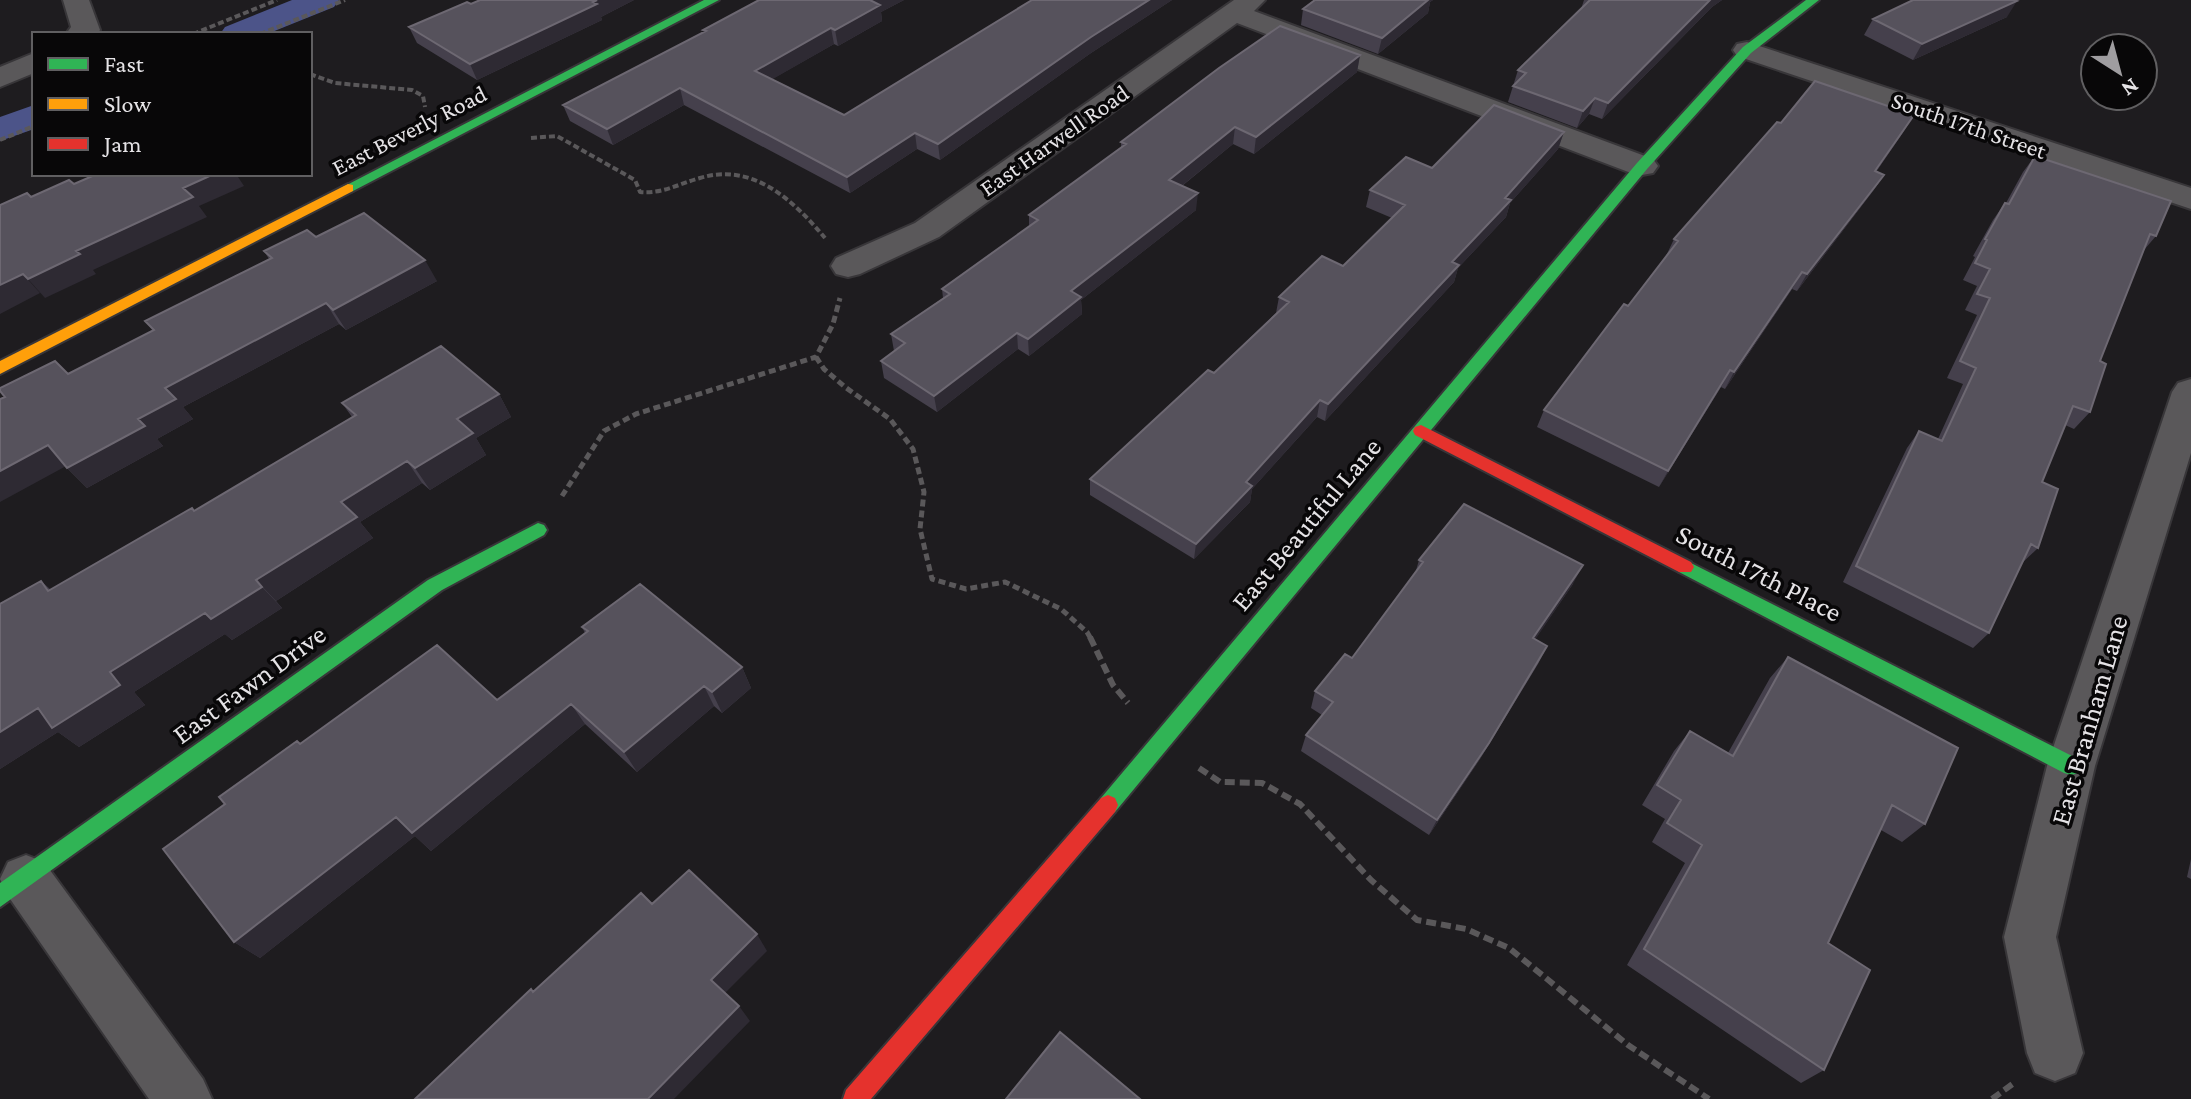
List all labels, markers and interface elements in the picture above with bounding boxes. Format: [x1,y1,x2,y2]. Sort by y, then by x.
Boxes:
legend [32,32,312,176]
north arrow [2079,32,2159,112]
text: Fast [104,50,145,77]
text: N [2117,73,2144,102]
street label: East Harwell Road [974,78,1134,201]
street label: East Beverly Road [327,79,491,181]
street label: South 17th Street [1888,86,2051,164]
text: Slow [104,90,151,117]
text: Jam [102,130,142,157]
street label: East Beautiful Lane [1225,431,1387,617]
street label: South 17th Place [1671,518,1847,628]
street label: East Branham Lane [2044,612,2134,828]
street label: East Fawn Drive [166,618,332,750]

